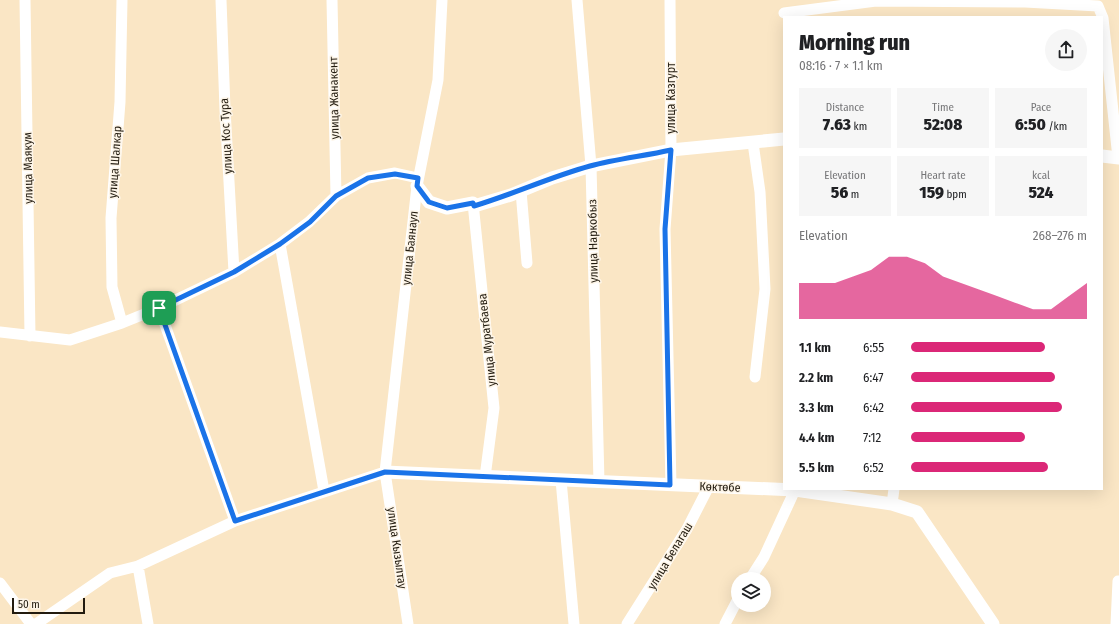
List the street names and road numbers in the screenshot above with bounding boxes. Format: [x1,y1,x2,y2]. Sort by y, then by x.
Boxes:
street label: улица Жанакент [326,56,342,139]
street label: улица Казгурт [664,62,678,134]
street label: улица Кос Тура [217,98,235,174]
street label: улица Шалкар [105,125,125,199]
street label: улица Маякум [20,132,36,204]
street label: улица Наркобыз [585,199,601,283]
street label: улица Баянаул [399,210,421,286]
street label: улица Муратбаева [475,293,499,387]
street label: Көктөбе [699,479,741,495]
street label: улица Кызылтау [384,506,410,590]
street label: улица Белагаш [645,520,695,592]

